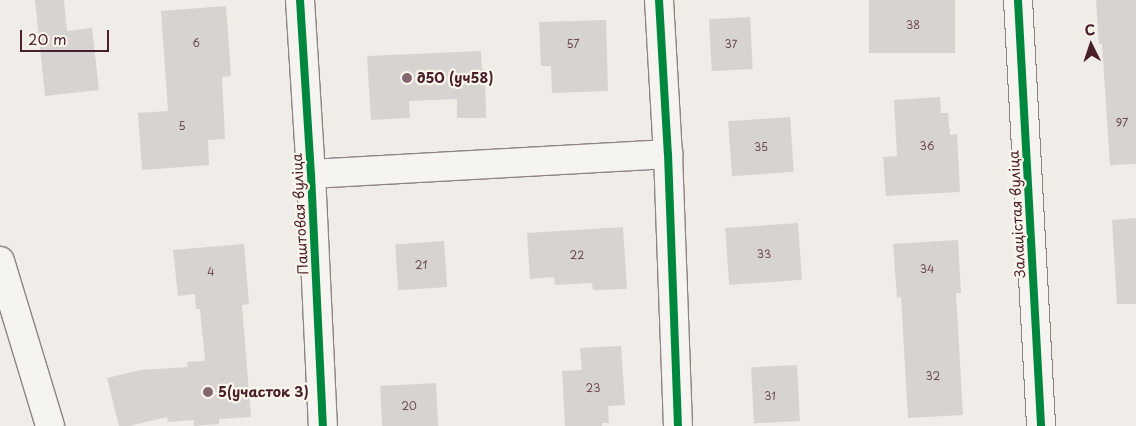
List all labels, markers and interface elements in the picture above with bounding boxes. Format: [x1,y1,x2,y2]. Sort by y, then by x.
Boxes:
house number: 38 [906,18,920,32]
text: С [1084,19,1096,40]
scale bar [22,20,111,52]
north arrow [1066,20,1116,70]
text: 20 m [28,27,67,50]
house number: 6 [192,36,200,50]
house number: 57 [566,37,580,51]
house number: 37 [725,37,737,51]
place label: д50 (уч58) [417,70,494,86]
marker: д50 (уч58) [401,72,413,84]
house number: 97 [1116,116,1128,130]
house number: 5 [178,119,186,133]
house number: 36 [920,139,934,153]
house number: 35 [754,140,768,154]
street label: Залацістая вуліца [1005,150,1029,278]
street label: Паштовая вуліца [288,153,312,275]
house number: 33 [757,247,771,261]
house number: 22 [570,248,584,262]
house number: 21 [415,258,427,272]
house number: 34 [920,262,934,276]
house number: 4 [207,265,215,279]
house number: 32 [926,369,940,383]
house number: 23 [586,381,600,395]
place label: 5(участок 3) [218,384,309,400]
marker: 5(участок 3) [202,386,214,398]
house number: 31 [764,389,776,403]
house number: 20 [401,399,417,413]

